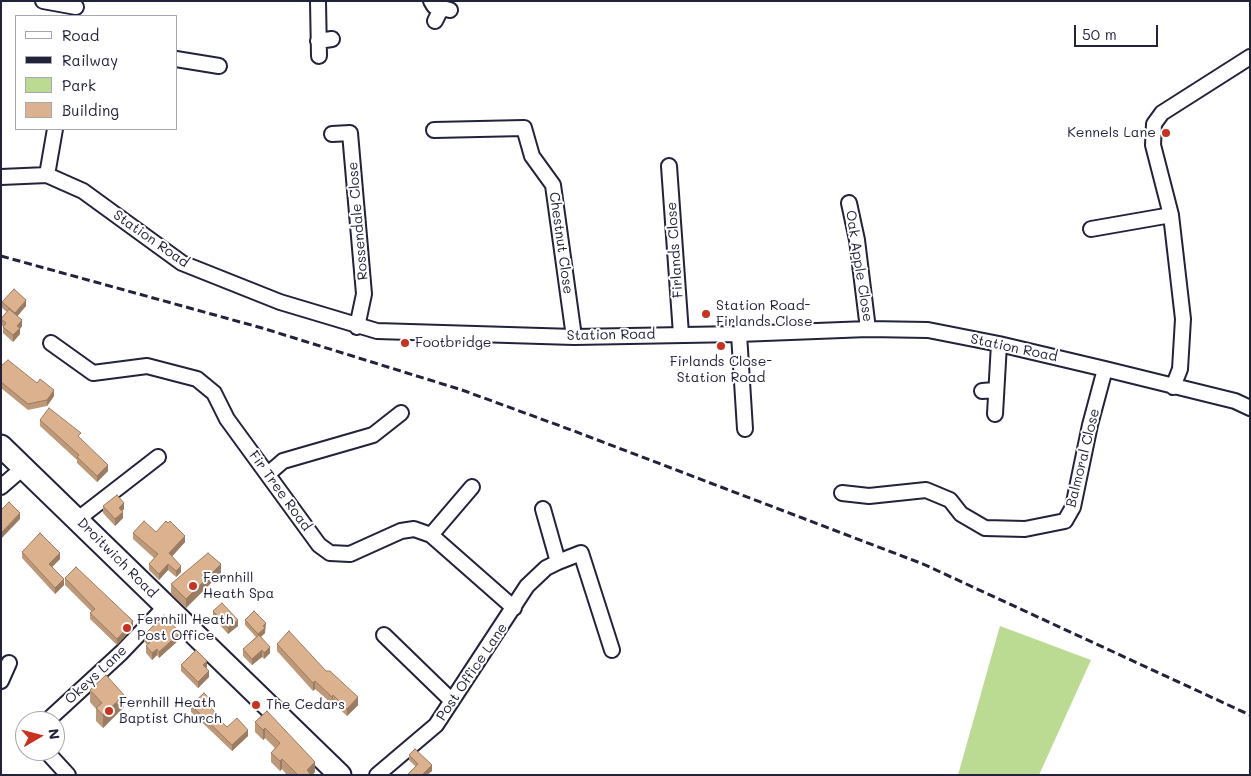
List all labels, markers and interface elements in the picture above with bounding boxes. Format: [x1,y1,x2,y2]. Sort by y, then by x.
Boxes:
legend [15,15,178,130]
scale bar [1076,15,1160,47]
text: 50 m [1082,24,1117,44]
text: Road [62,25,99,45]
text: Railway [62,50,118,70]
text: Park [62,75,96,95]
text: Building [62,100,119,120]
place label: Kennels Lane [1067,125,1156,141]
marker: Kennels Lane [1160,127,1172,139]
street label: Rossendale Close [344,161,372,281]
street label: Chestnut Close [546,191,576,295]
street label: Firlands Close [663,201,687,299]
street label: Station Road [110,207,192,271]
street label: Oak Apple Close [842,209,876,323]
place label: Station Road- Firlands Close [716,298,813,331]
marker: Station Road- Firlands Close [700,308,712,320]
street label: Station Road [567,326,655,344]
street label: Station Road [969,331,1059,365]
place label: Footbridge [415,335,491,351]
marker: Footbridge [399,337,411,349]
marker: Firlands Close- Station Road [715,340,727,352]
place label: Firlands Close- Station Road [670,354,772,387]
street label: Balmoral Close [1063,407,1103,509]
street label: Fir Tree Road [245,448,315,534]
street label: Droitwich Road [74,515,160,601]
place label: Fernhill Heath Spa [203,570,274,602]
marker: Fernhill Heath Spa [187,580,199,592]
place label: Fernhill Heath Post Office [137,612,233,644]
street label: Post Office Lane [433,620,511,724]
marker: Fernhill Heath Post Office [121,622,133,634]
street label: Okeys Lane [62,642,130,708]
place label: Fernhill Heath Baptist Church [119,695,222,728]
place label: The Cedars [266,697,345,713]
marker: The Cedars [250,699,262,711]
marker: Fernhill Heath Baptist Church [103,705,115,717]
north arrow [15,711,65,761]
text: N [44,727,65,741]

